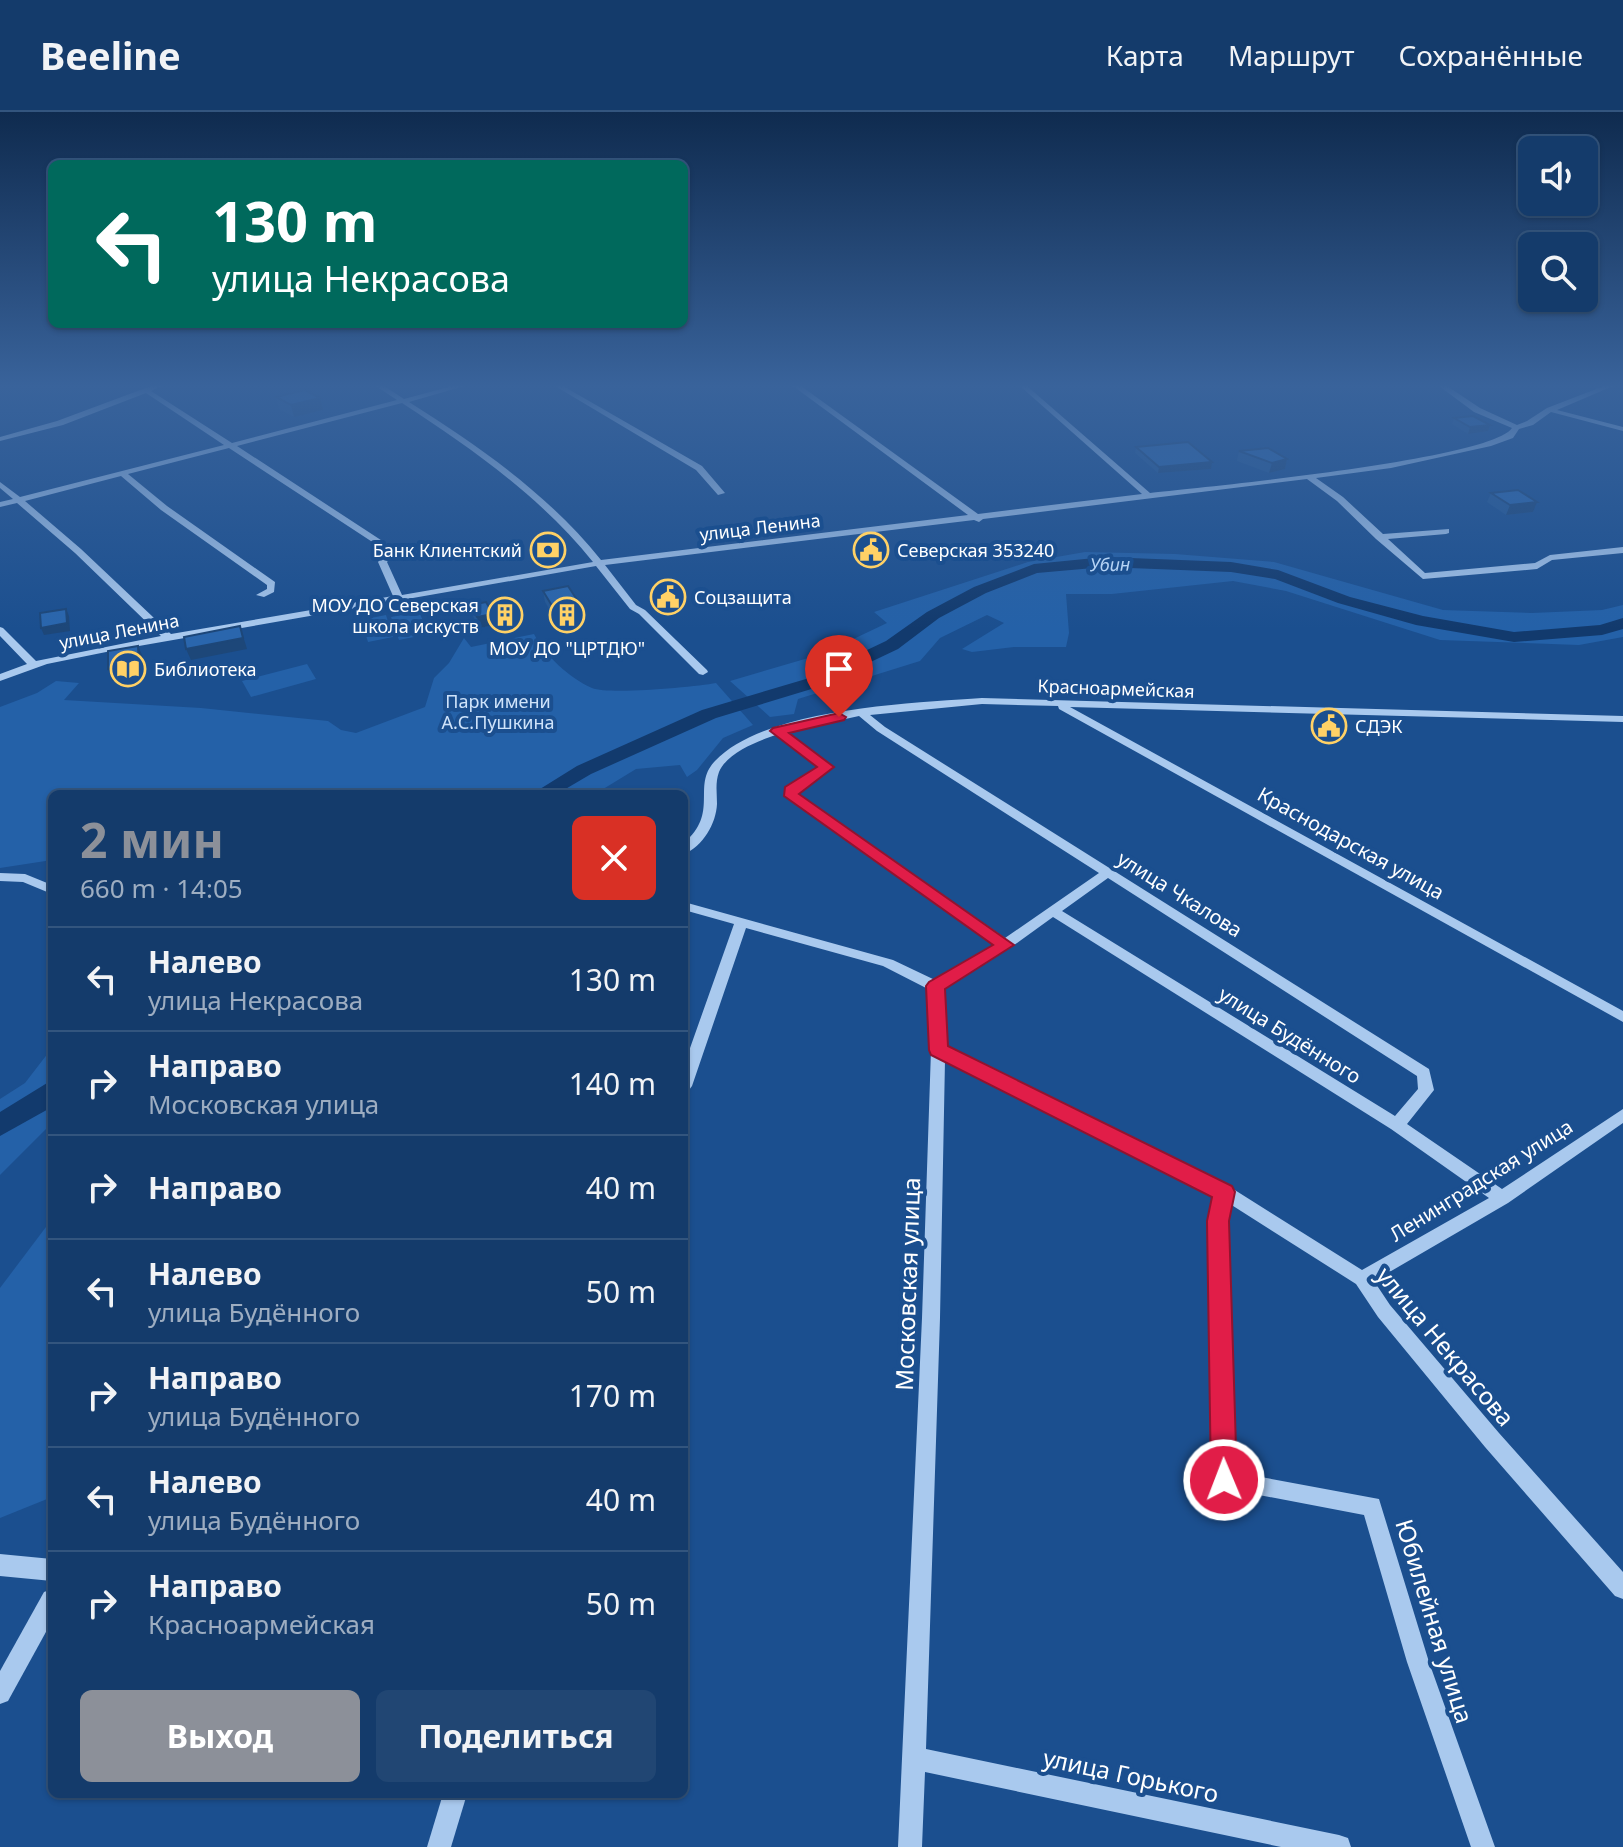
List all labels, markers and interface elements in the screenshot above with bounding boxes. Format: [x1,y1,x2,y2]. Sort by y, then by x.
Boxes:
text: Beeline [40,29,181,81]
text: Карта [1106,36,1184,74]
text: Маршрут [1228,36,1354,74]
text: Сохранённые [1398,36,1583,74]
map controls [1518,136,1598,312]
button: sound [1518,136,1598,216]
text: 130 m [212,182,377,258]
icon: left [80,192,184,296]
button: search [1518,232,1598,312]
text: улица Некрасова [212,254,510,303]
street label: улица Ленина [698,508,822,546]
bank icon: Банк Клиентский [529,531,567,569]
public building icon: Северская 353240 [852,531,890,569]
place label: Банк Клиентский [373,538,522,562]
place label: Северская 353240 [897,538,1054,562]
water label: Убин [1090,552,1130,576]
public building icon: Соцзащита [649,578,687,616]
place label: Соцзащита [694,585,792,609]
place label: МОУ ДО Северская школа искуств [312,593,479,638]
building icon: МОУ ДО Северская школа искуств [486,596,524,634]
building icon: МОУ ДО "ЦРТДЮ" [548,596,586,634]
street label: улица Ленина [57,608,181,654]
pin [805,635,873,717]
place label: МОУ ДО "ЦРТДЮ" [489,636,645,660]
icon: arrive [817,647,861,691]
library icon: Библиотека [109,650,147,688]
place label: Библиотека [154,657,257,681]
street label: Красноармейская [1037,673,1195,703]
park label: Парк имени А.С.Пушкина [442,689,554,734]
public building icon: СДЭК [1310,707,1348,745]
place label: СДЭК [1355,714,1403,738]
street label: Краснодарская улица [1253,780,1449,906]
text: 2 мин [80,807,224,872]
button: close [572,816,656,900]
street label: улица Чкалова [1112,845,1248,943]
text: 660 m · 14:05 [80,870,243,906]
text: Налево [148,941,262,982]
icon: left [80,957,124,1001]
text: 130 m [569,959,656,1000]
street label: улица Будённого [1214,980,1366,1090]
text: улица Некрасова [148,982,363,1018]
text: Направо [148,1045,282,1086]
icon: right [80,1061,124,1105]
text: 140 m [569,1063,656,1104]
text: Московская улица [148,1086,379,1122]
street label: Ленинградская улица [1384,1113,1578,1247]
icon: right [80,1165,124,1209]
text: Направо [148,1167,282,1208]
text: 40 m [586,1167,656,1208]
street label: Московская улица [887,1177,927,1391]
text: Налево [148,1253,262,1294]
street label: улица Некрасова [1369,1259,1523,1433]
icon: left [80,1269,124,1313]
text: 50 m [586,1271,656,1312]
text: улица Будённого [148,1294,360,1330]
text: Направо [148,1357,282,1398]
icon: right [80,1373,124,1417]
text: 170 m [569,1375,656,1416]
text: улица Будённого [148,1398,360,1434]
position arrow [1182,1438,1266,1522]
text: Налево [148,1461,262,1502]
icon: left [80,1477,124,1521]
text: 40 m [586,1479,656,1520]
text: улица Будённого [148,1502,360,1538]
street label: Юбилейная улица [1388,1515,1482,1727]
text: Направо [148,1565,282,1606]
icon: right [80,1581,124,1625]
text: 50 m [586,1583,656,1624]
text: Красноармейская [148,1606,375,1642]
button: Выход [80,1690,360,1782]
button: Поделиться [376,1690,656,1782]
street label: улица Горького [1040,1740,1222,1810]

